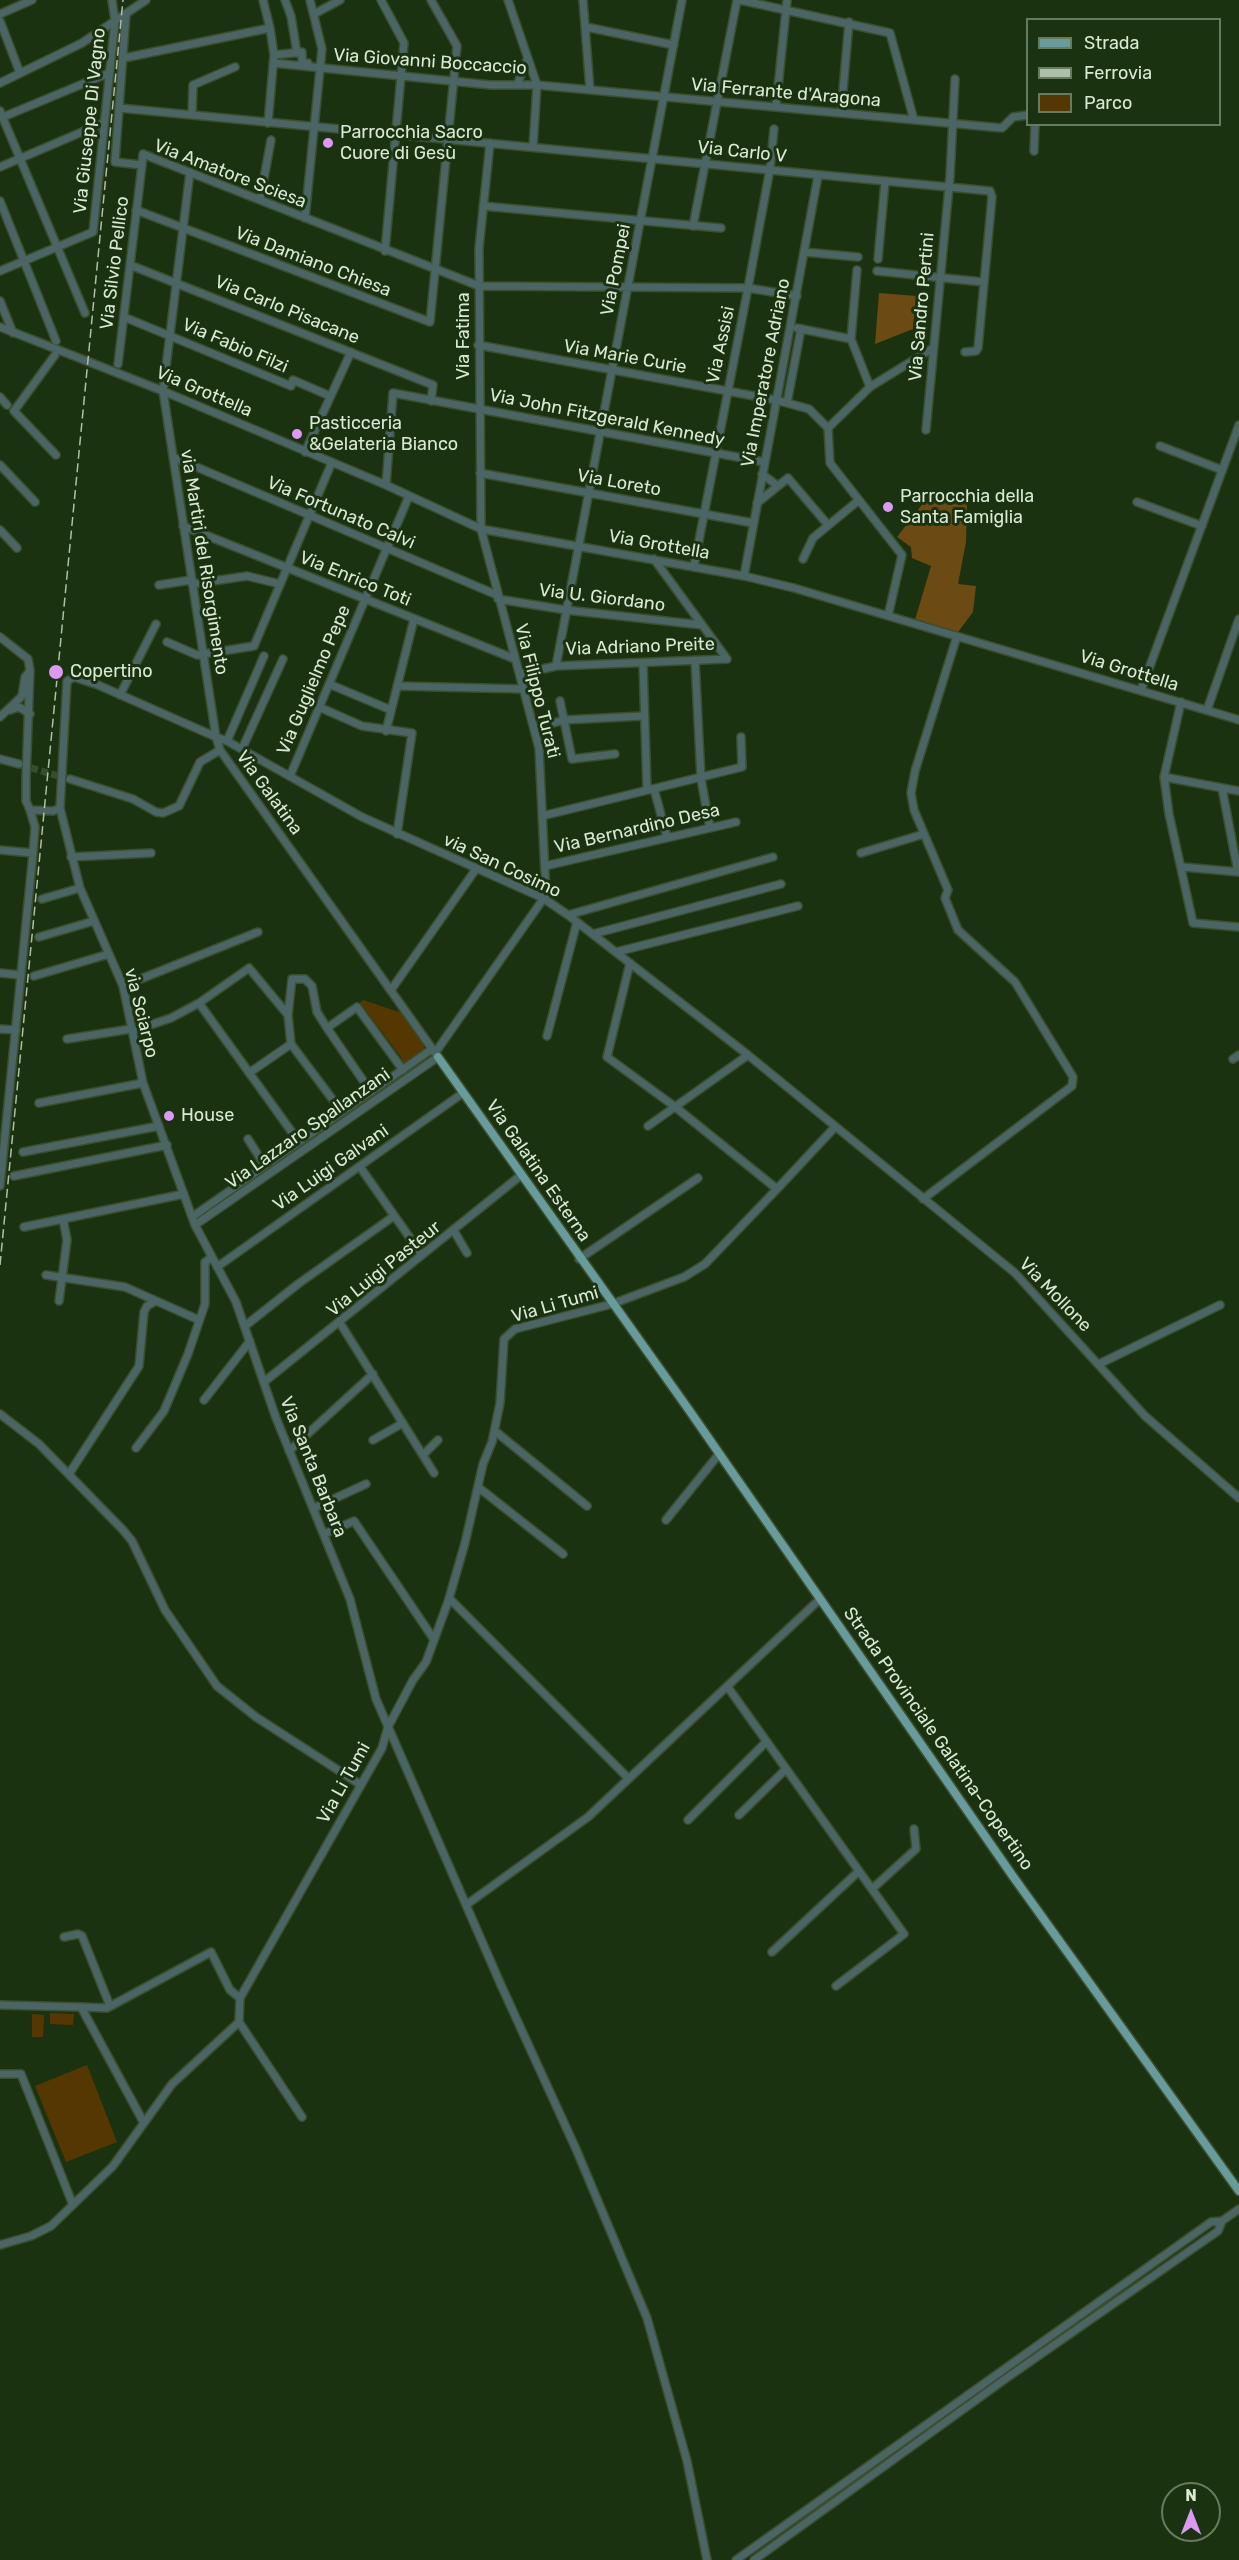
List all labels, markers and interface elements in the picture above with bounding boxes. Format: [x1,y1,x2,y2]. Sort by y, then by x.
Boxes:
legend [1026,18,1221,126]
street label: Via Giuseppe Di Vagno [69,27,111,215]
text: Strada [1084,32,1140,54]
street label: Via Giovanni Boccaccio [333,44,527,80]
text: Ferrovia [1084,62,1152,84]
street label: Via Ferrante d'Aragona [690,74,882,112]
text: Parco [1084,92,1132,114]
place label: Parrocchia Sacro Cuore di Gesù [340,122,483,164]
street label: Via Amatore Sciesa [151,135,309,213]
marker: Parrocchia Sacro Cuore di Gesù [321,136,335,150]
street label: Via Carlo V [696,137,788,167]
street label: Via Silvio Pellico [96,195,134,331]
street label: Via Damiano Chiesa [232,222,394,302]
street label: Via Pompei [596,222,636,318]
street label: Via Sandro Pertini [905,232,939,382]
street label: Via Carlo Pisacane [211,271,363,349]
street label: Via Imperatore Adriano [737,277,795,469]
street label: Via Fatima [453,292,475,380]
street label: Via Assisi [702,304,740,386]
street label: Via Fabio Filzi [179,314,291,378]
street label: Via Marie Curie [562,336,688,378]
street label: Via Grottella [153,362,255,422]
street label: Via John Fitzgerald Kennedy [488,385,726,451]
place label: Pasticceria &Gelateria Bianco [309,413,458,456]
marker: Pasticceria &Gelateria Bianco [290,427,304,441]
street label: via Martiri del Risorgimento [176,448,232,676]
street label: Via Loreto [575,465,663,501]
street label: Via Fortunato Calvi [264,472,418,554]
place label: Parrocchia della Santa Famiglia [900,486,1034,528]
marker: Parrocchia della Santa Famiglia [881,500,895,514]
street label: Via Grottella [607,525,711,565]
street label: Via Enrico Toti [296,547,414,611]
street label: Via U. Giordano [538,580,666,616]
street label: Via Guglielmo Pepe [273,602,355,758]
street label: Via Filippo Turati [510,621,564,761]
street label: Via Adriano Preite [565,634,715,660]
street label: Via Grottella [1077,646,1181,696]
place label: Copertino [70,661,153,683]
marker: Copertino [47,663,65,681]
street label: Via Galatina [231,747,307,839]
street label: Via Bernardino Desa [552,799,722,859]
street label: via San Cosimo [440,829,564,903]
street label: via Sciarpo [119,966,163,1060]
street label: Via Lazzaro Spallanzani [222,1064,394,1194]
street label: Via Galatina Esterna [481,1096,595,1246]
place label: House [181,1105,234,1127]
marker: House [162,1109,176,1123]
street label: Via Luigi Galvani [269,1120,393,1216]
street label: Via Luigi Pasteur [323,1216,445,1322]
street label: Via Mollone [1014,1253,1096,1337]
street label: Via Li Tumi [509,1282,601,1328]
street label: Via Santa Barbara [275,1394,351,1540]
street label: Strada Provinciale Galatina-Copertino [838,1603,1038,1875]
street label: Via Li Tumi [313,1739,375,1827]
north arrow [1161,2482,1221,2542]
text: N [1185,2486,1197,2505]

